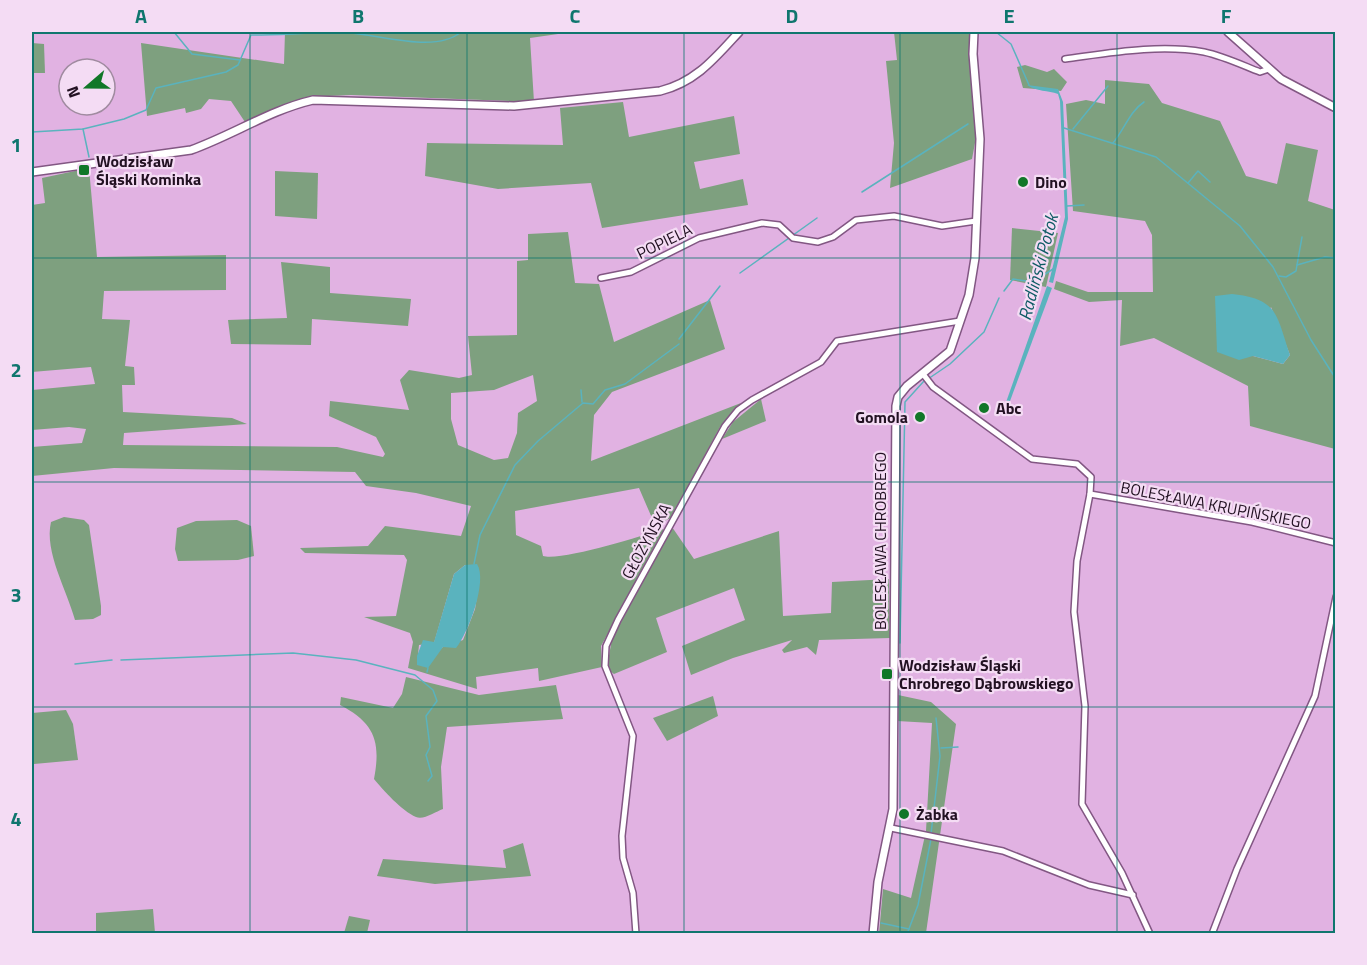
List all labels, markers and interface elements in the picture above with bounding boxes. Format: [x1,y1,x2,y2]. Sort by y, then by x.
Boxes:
text: A [135,0,147,31]
text: B [352,0,364,31]
text: C [570,0,581,31]
text: D [786,0,798,31]
text: E [1003,0,1015,31]
text: F [1221,0,1232,31]
north arrow [57,57,117,117]
text: N [60,83,86,101]
text: 1 [10,129,22,160]
place label: Wodzisław Śląski Kominka [96,149,201,191]
marker: Wodzisław Śląski Kominka [77,163,91,177]
place label: Dino [1035,170,1067,194]
marker: Dino [1016,175,1030,189]
water label: Radliński Potok [1011,209,1066,323]
street label: POPIELA [632,217,696,265]
text: 2 [10,354,22,385]
place label: Abc [996,396,1021,420]
marker: Abc [977,401,991,415]
place label: Gomola [855,405,908,429]
marker: Gomola [913,410,927,424]
street label: BOLESŁAWA CHROBREGO [868,452,892,630]
street label: BOLESŁAWA KRUPIŃSKIEGO [1119,475,1313,535]
street label: GŁOŻYŃSKA [615,498,677,583]
text: 3 [10,579,22,610]
place label: Wodzisław Śląski Chrobrego Dąbrowskiego [899,653,1073,695]
marker: Wodzisław Śląski Chrobrego Dąbrowskiego [880,667,894,681]
place label: Żabka [916,802,958,826]
text: 4 [10,803,22,834]
marker: Żabka [897,807,911,821]

